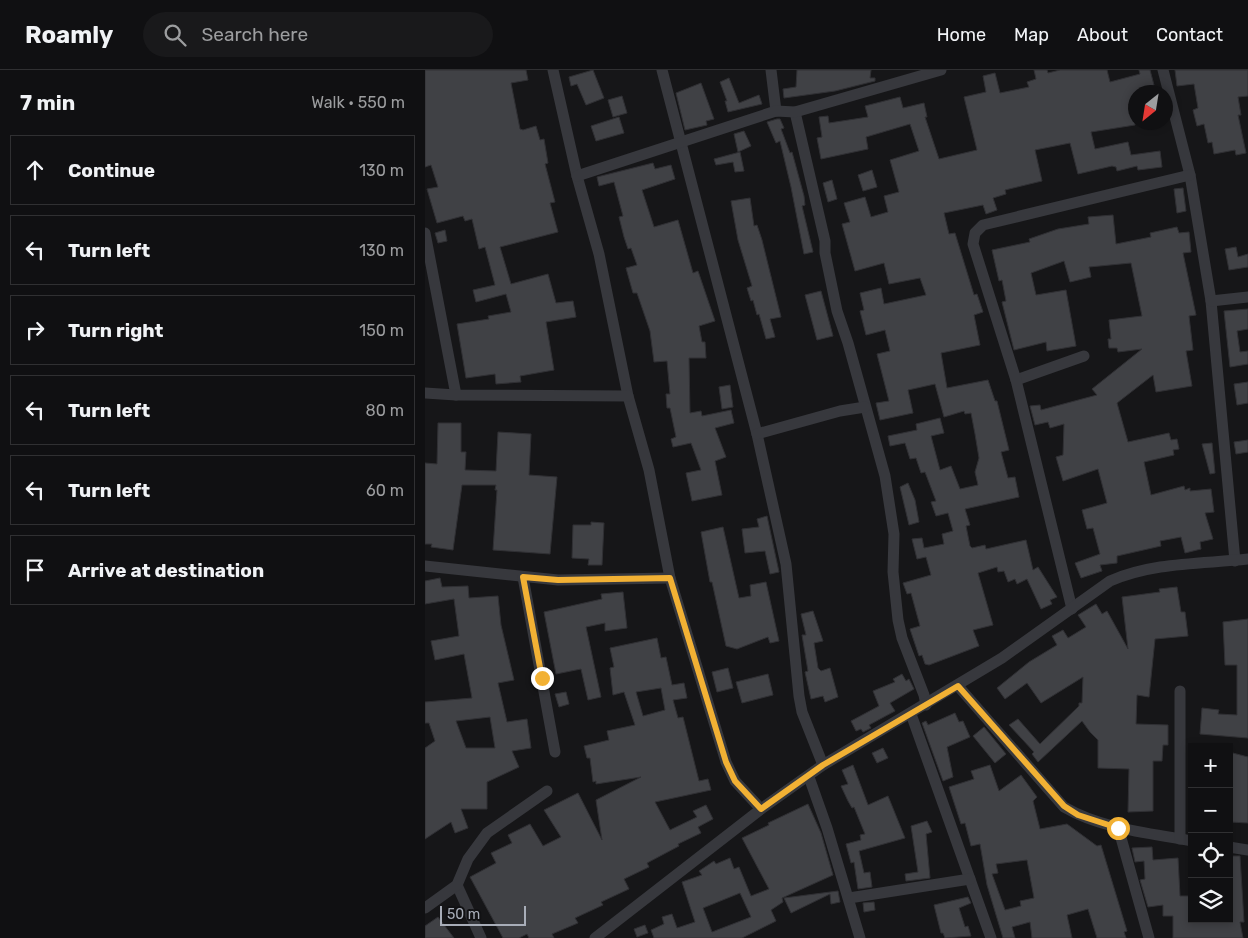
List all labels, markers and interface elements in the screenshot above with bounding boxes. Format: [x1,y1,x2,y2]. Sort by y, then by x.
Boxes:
search box [143,12,493,57]
text: Roamly [25,21,113,49]
icon: search [161,21,189,49]
text: Search here [201,23,308,46]
text: Home [937,24,986,46]
text: Map [1014,24,1049,46]
text: About [1077,24,1128,46]
text: Contact [1156,24,1223,46]
north arrow [1128,85,1173,130]
text: 7 min [20,90,75,115]
text: Walk · 550 m [311,93,405,112]
icon: ahead [21,156,49,184]
text: Continue [68,159,155,182]
text: 130 m [359,161,404,180]
icon: left [21,236,49,264]
text: Turn left [68,239,150,262]
text: 130 m [359,241,404,260]
icon: right [21,316,49,344]
text: Turn right [68,319,163,342]
text: 150 m [359,321,404,340]
icon: left [21,396,49,424]
text: Turn left [68,399,150,422]
text: 80 m [366,401,404,420]
icon: left [21,476,49,504]
text: Turn left [68,479,150,502]
text: 60 m [366,481,404,500]
icon: arrive [21,556,49,584]
text: Arrive at destination [68,559,264,582]
route end [531,667,554,690]
map controls [1188,743,1233,923]
button: + [1188,743,1233,788]
button: − [1188,788,1233,833]
route start [1107,817,1130,840]
button: locate [1188,833,1233,878]
button: layers [1188,878,1233,923]
scale bar [440,903,526,926]
text: 50 m [447,906,480,923]

